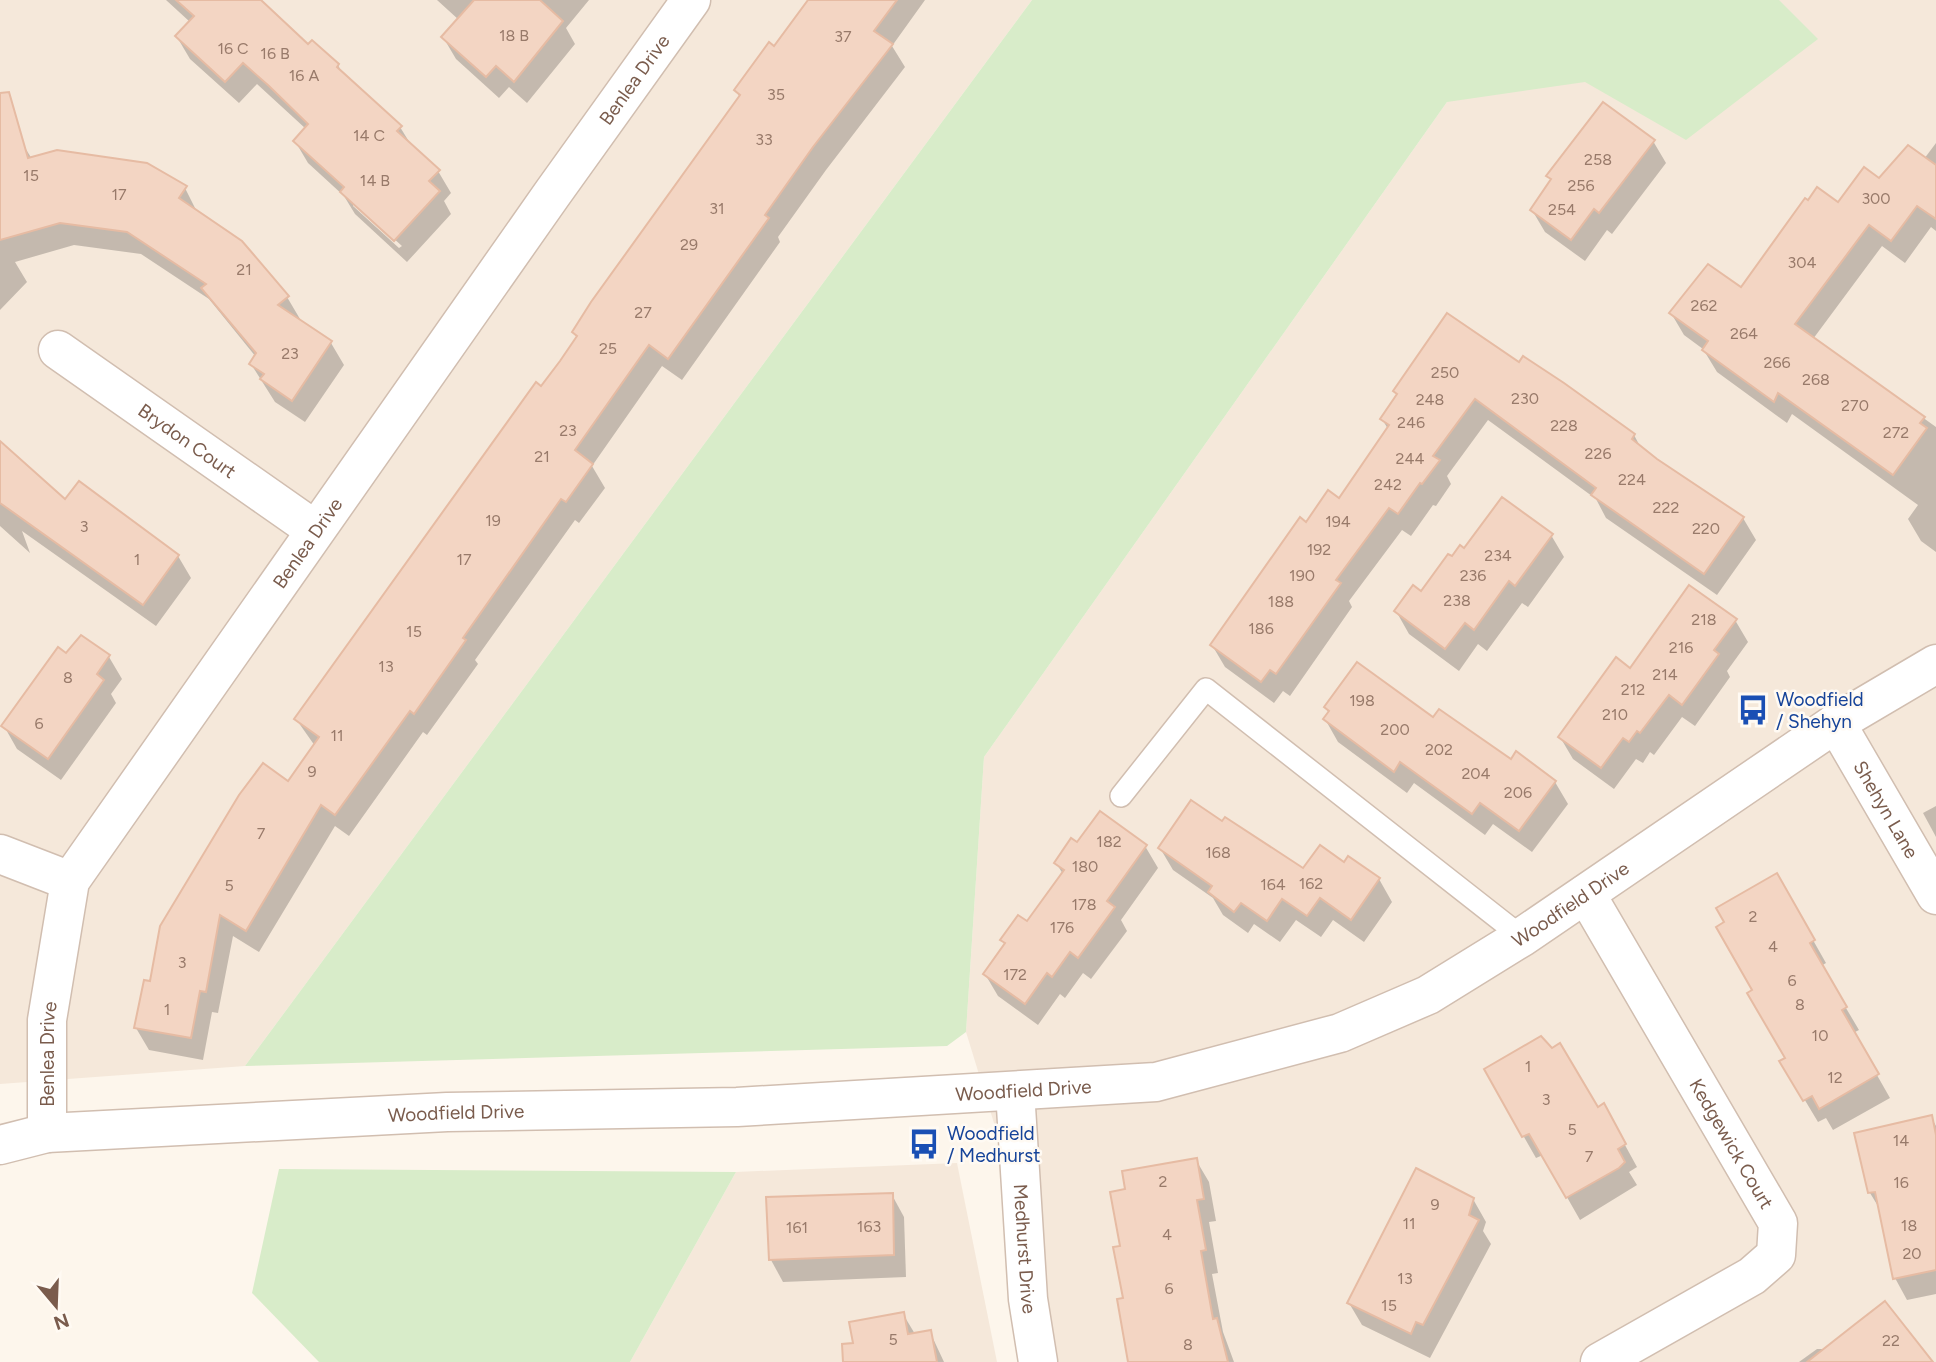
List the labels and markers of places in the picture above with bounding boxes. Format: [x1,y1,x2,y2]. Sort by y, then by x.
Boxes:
place label: Woodfield / Shehyn [1776,688,1864,733]
bus stop icon: Woodfield / Shehyn [1736,693,1770,727]
place label: Woodfield / Medhurst [947,1122,1040,1167]
bus stop icon: Woodfield / Medhurst [907,1127,941,1161]

